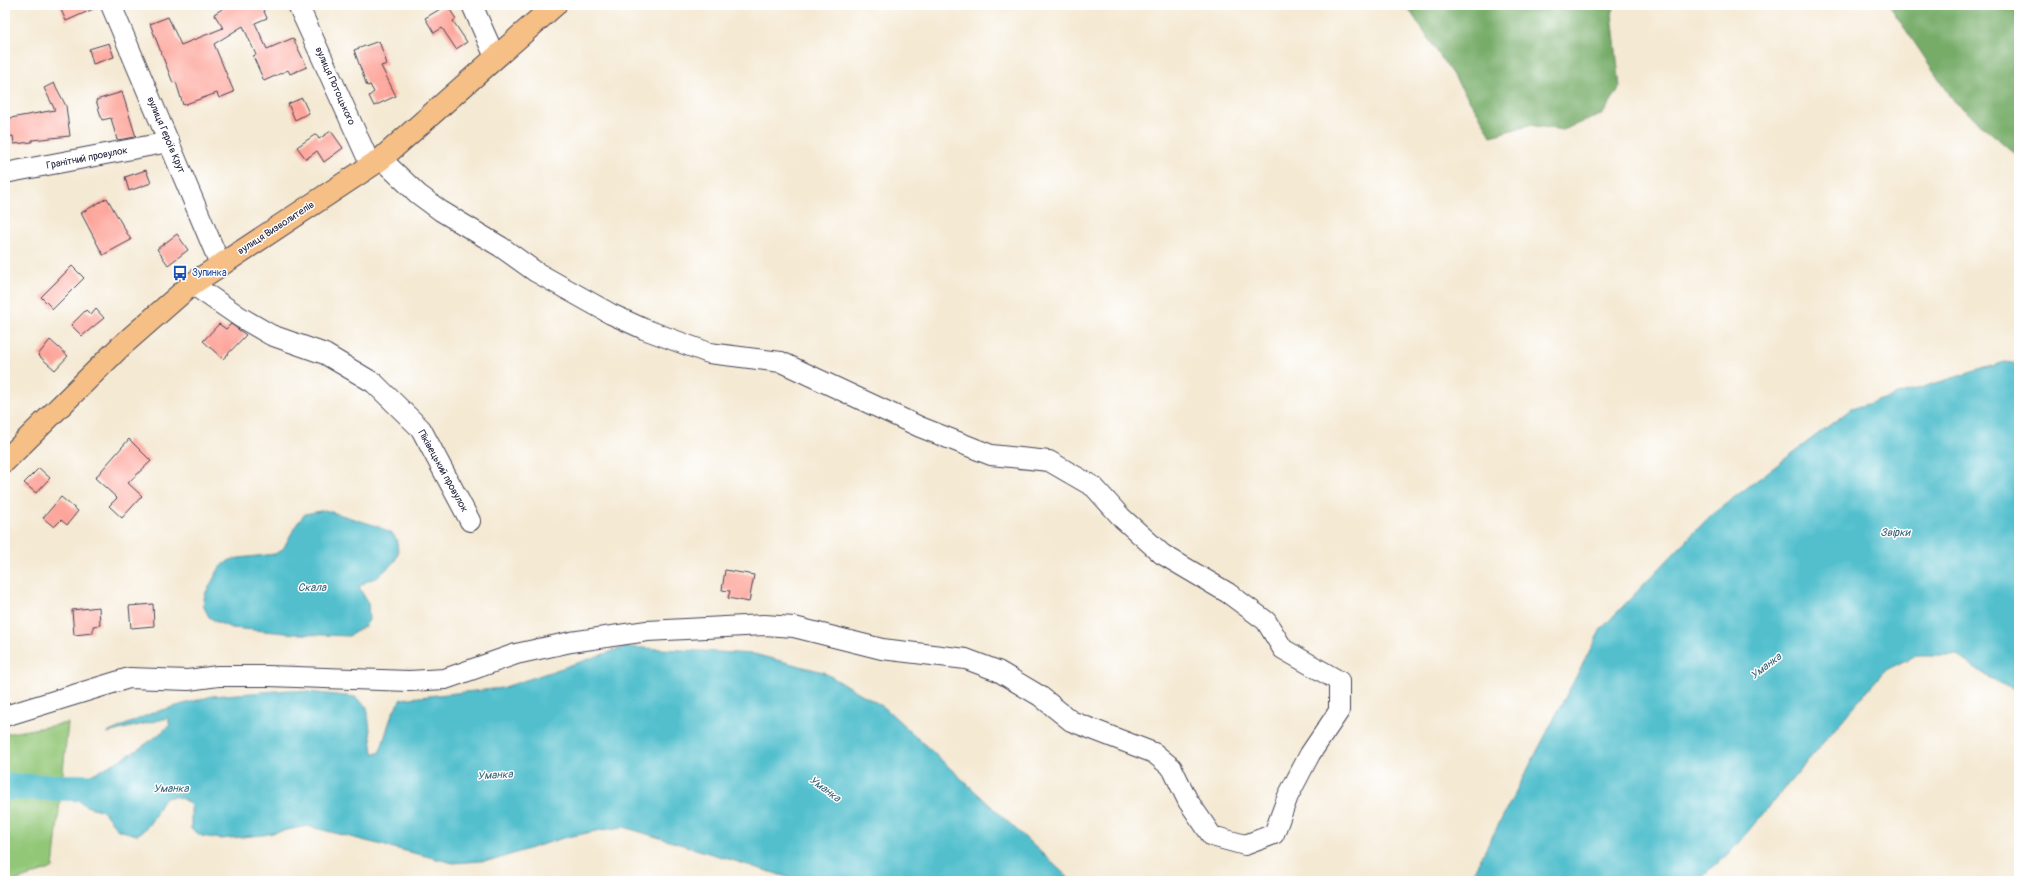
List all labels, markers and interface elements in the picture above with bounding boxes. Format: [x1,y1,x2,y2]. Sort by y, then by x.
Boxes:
street label: вулиця Потоцького [312,45,358,127]
street label: вулиця Героїв Крут [144,95,188,175]
street label: Гранітний провулок [45,144,129,172]
street label: вулиця Визволителів [235,199,317,257]
bus stop icon: Зупинка [171,264,189,282]
place label: Зупинка [192,267,227,279]
street label: Піківецький провулок [415,428,471,514]
water label: Звірки [1880,526,1911,539]
water label: Скала [298,581,327,594]
water label: Уманка [1748,650,1785,682]
water label: Уманка [477,768,514,782]
water label: Уманка [807,773,844,805]
water label: Уманка [153,782,190,795]

